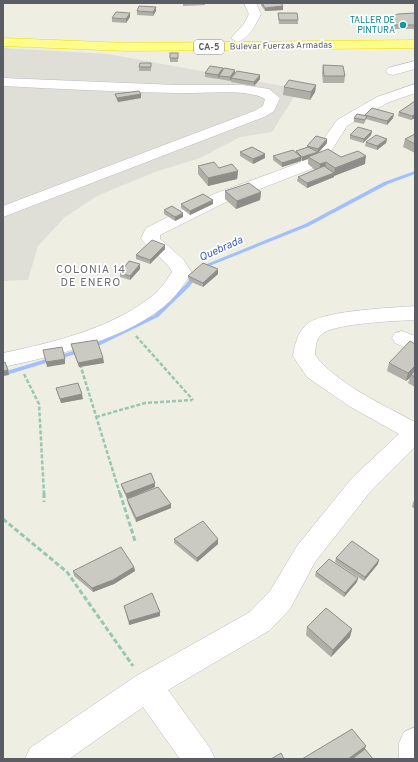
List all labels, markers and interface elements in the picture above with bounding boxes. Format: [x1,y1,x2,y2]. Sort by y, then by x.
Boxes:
place label: TALLER DE PINTURA [350,15,395,36]
marker: TALLER DE PINTURA [398,20,408,30]
road number: CA-5 [194,40,224,54]
street label: Bulevar Fuerzas Armadas [230,40,332,52]
water label: Quebrada [197,233,245,265]
district label: COLONIA 14 DE ENERO [56,263,126,290]

